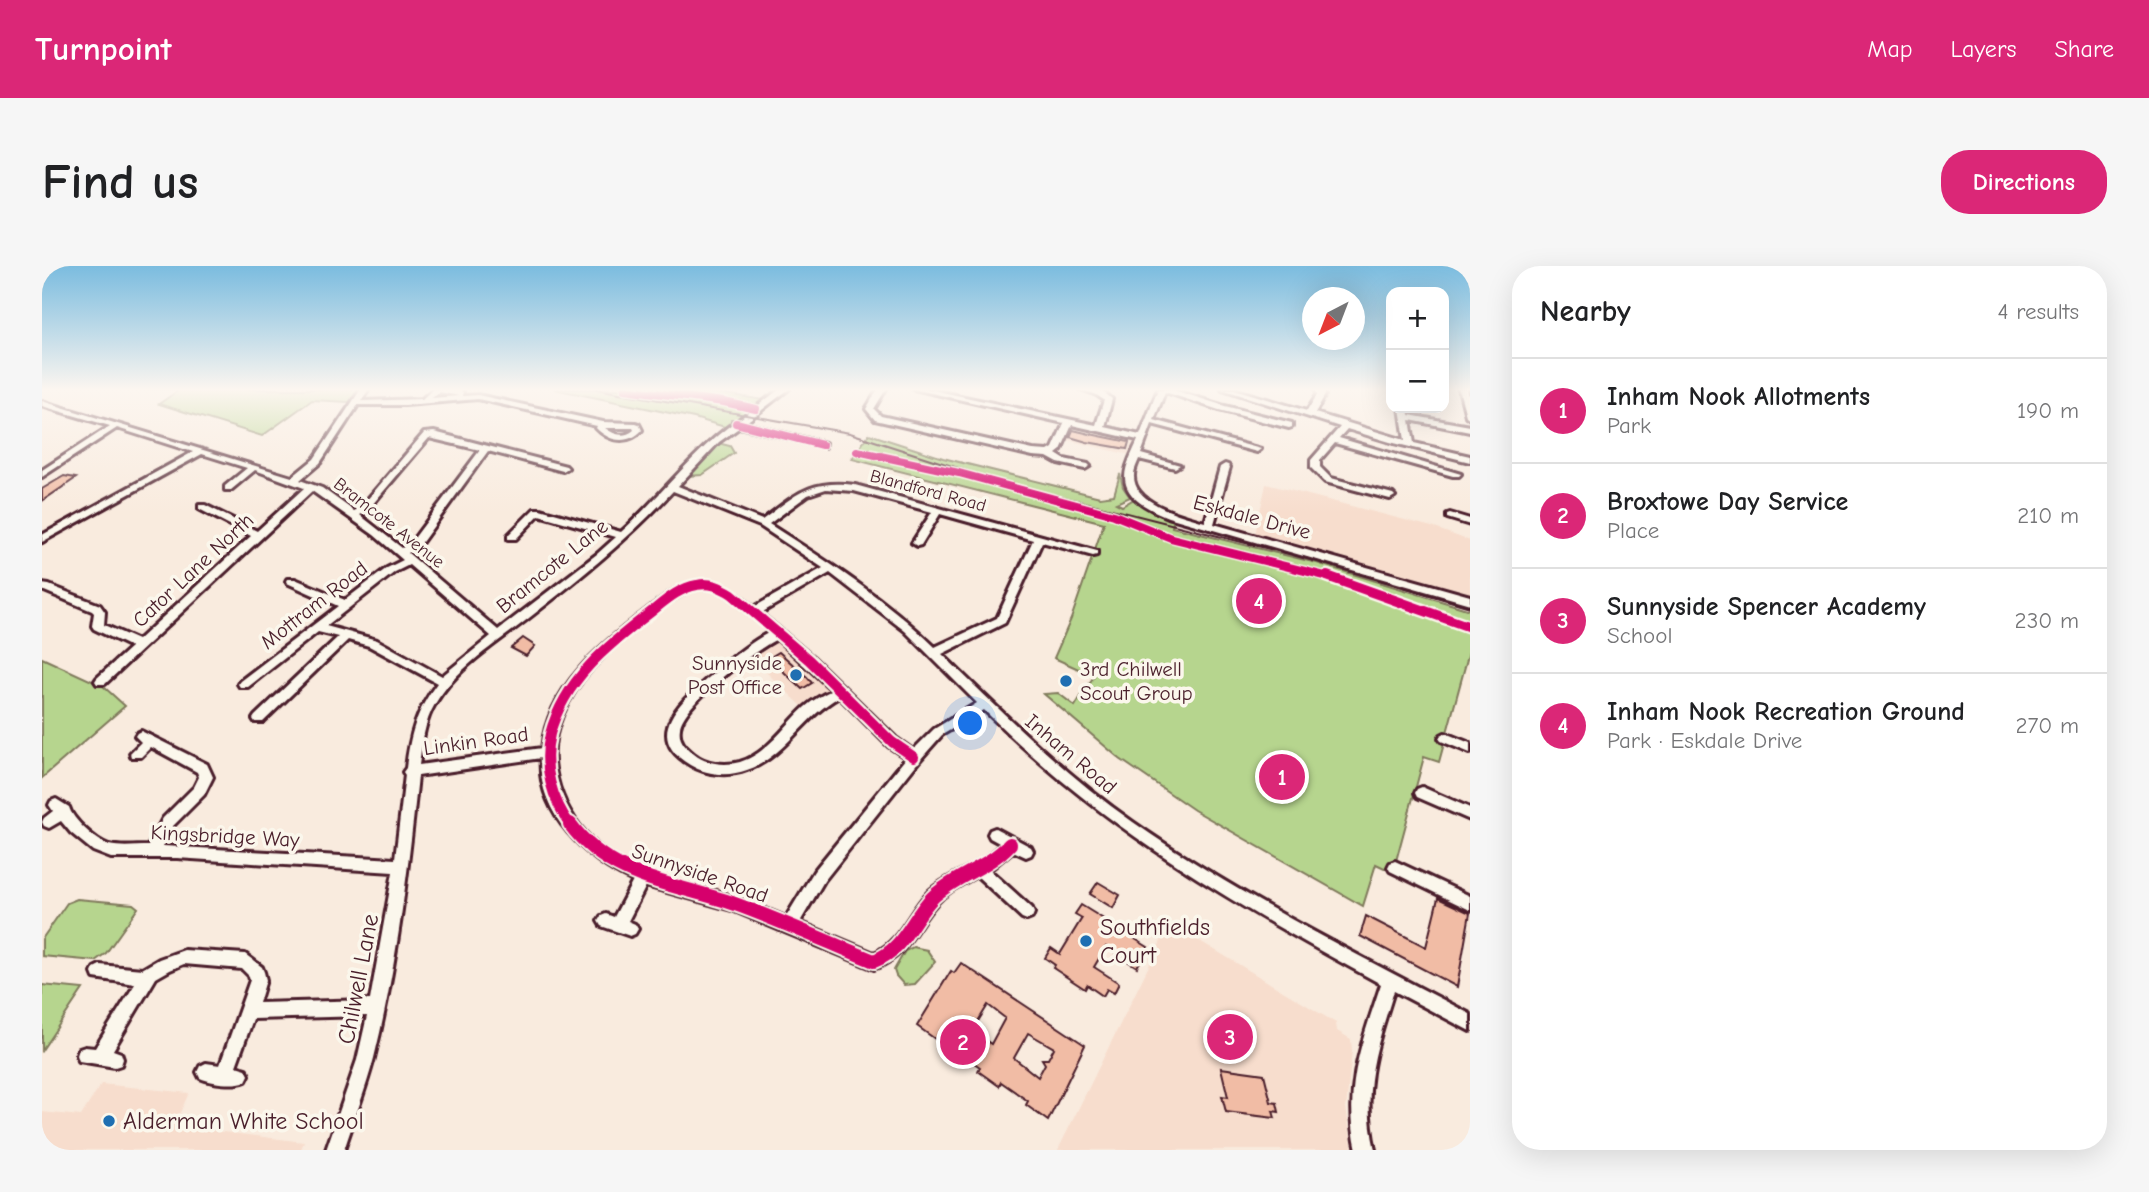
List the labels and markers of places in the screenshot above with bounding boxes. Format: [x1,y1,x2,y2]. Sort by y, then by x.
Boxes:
pin: 4 [1236,575,1282,627]
place label: Sunnyside Post Office [688,651,782,699]
place label: 3rd Chilwell Scout Group [1080,657,1193,705]
marker: Sunnyside Post Office [788,667,804,683]
marker: 3rd Chilwell Scout Group [1058,673,1074,689]
pin: 1 [1259,751,1305,803]
place label: Southfields Court [1100,913,1210,969]
marker: Southfields Court [1078,933,1094,949]
pin: 3 [1207,1011,1253,1063]
pin: 2 [940,1016,986,1068]
place label: Alderman White School [123,1107,364,1135]
marker: Alderman White School [101,1113,117,1129]

